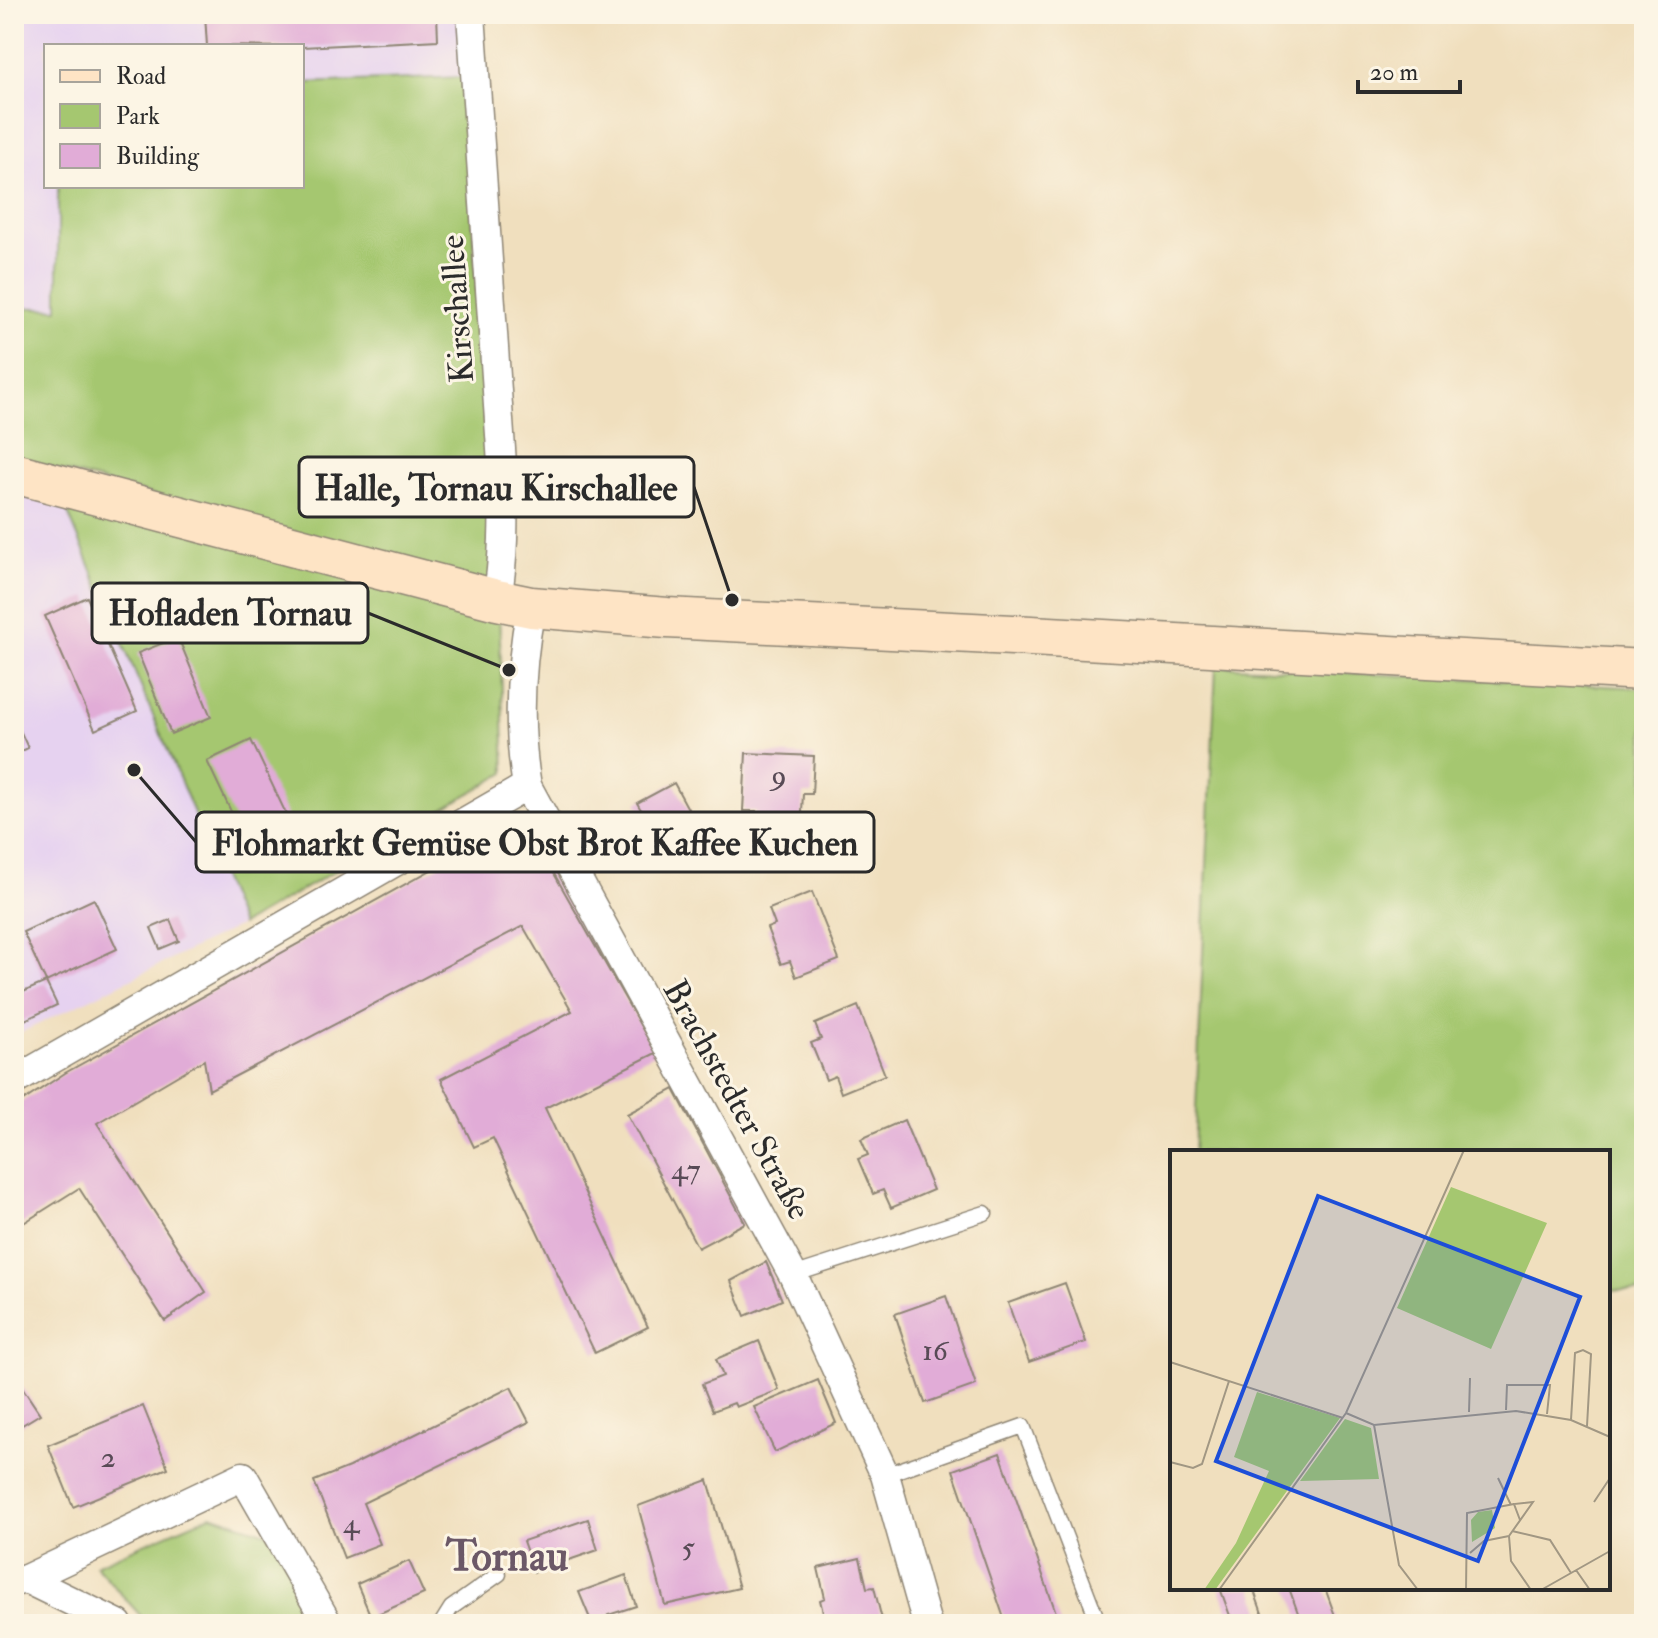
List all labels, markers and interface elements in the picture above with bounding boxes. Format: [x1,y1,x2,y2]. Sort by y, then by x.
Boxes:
legend [44,44,304,188]
scale bar [1358,44,1460,94]
text: 20 m [1370,57,1419,88]
text: Road [116,61,166,92]
text: Park [116,101,160,132]
text: Building [116,141,200,172]
street label: Kirschallee [431,233,484,384]
callout: Halle, Tornau Kirschallee [299,457,694,517]
text: Halle, Tornau Kirschallee [314,466,678,511]
callout: Hofladen Tornau [92,583,368,643]
text: Hofladen Tornau [108,591,352,636]
house number: 9 [769,757,787,794]
callout: Flohmarkt Gemüse Obst Brot Kaffee Kuchen [196,812,874,872]
text: Flohmarkt Gemüse Obst Brot Kaffee Kuchen [212,821,859,866]
street label: Brachstedter Straße [653,972,820,1227]
inset map [1170,1150,1610,1590]
house number: 47 [671,1151,701,1188]
house number: 16 [922,1332,950,1369]
house number: 2 [100,1439,116,1476]
house number: 4 [343,1505,361,1542]
house number: 5 [681,1529,695,1566]
district label: Tornau [445,1531,568,1583]

